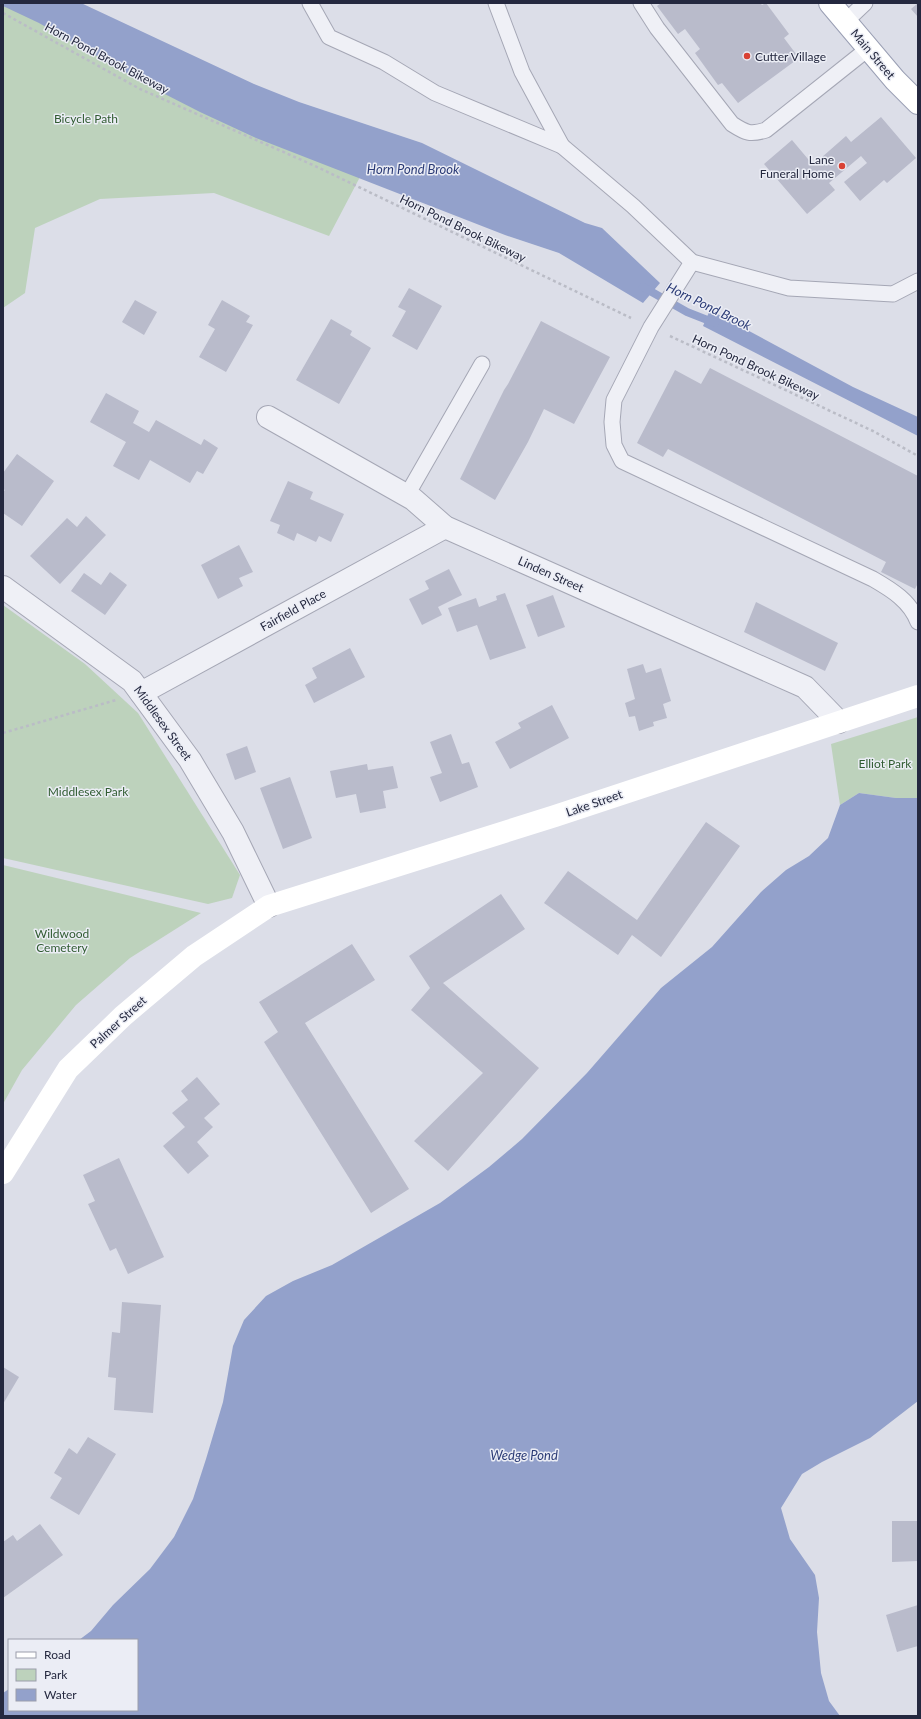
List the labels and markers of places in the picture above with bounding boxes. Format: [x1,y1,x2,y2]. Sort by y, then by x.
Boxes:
place label: Cutter Village [755,49,826,64]
marker: Cutter Village [742,51,752,61]
place label: Lane Funeral Home [760,152,834,181]
marker: Lane Funeral Home [837,161,847,171]

